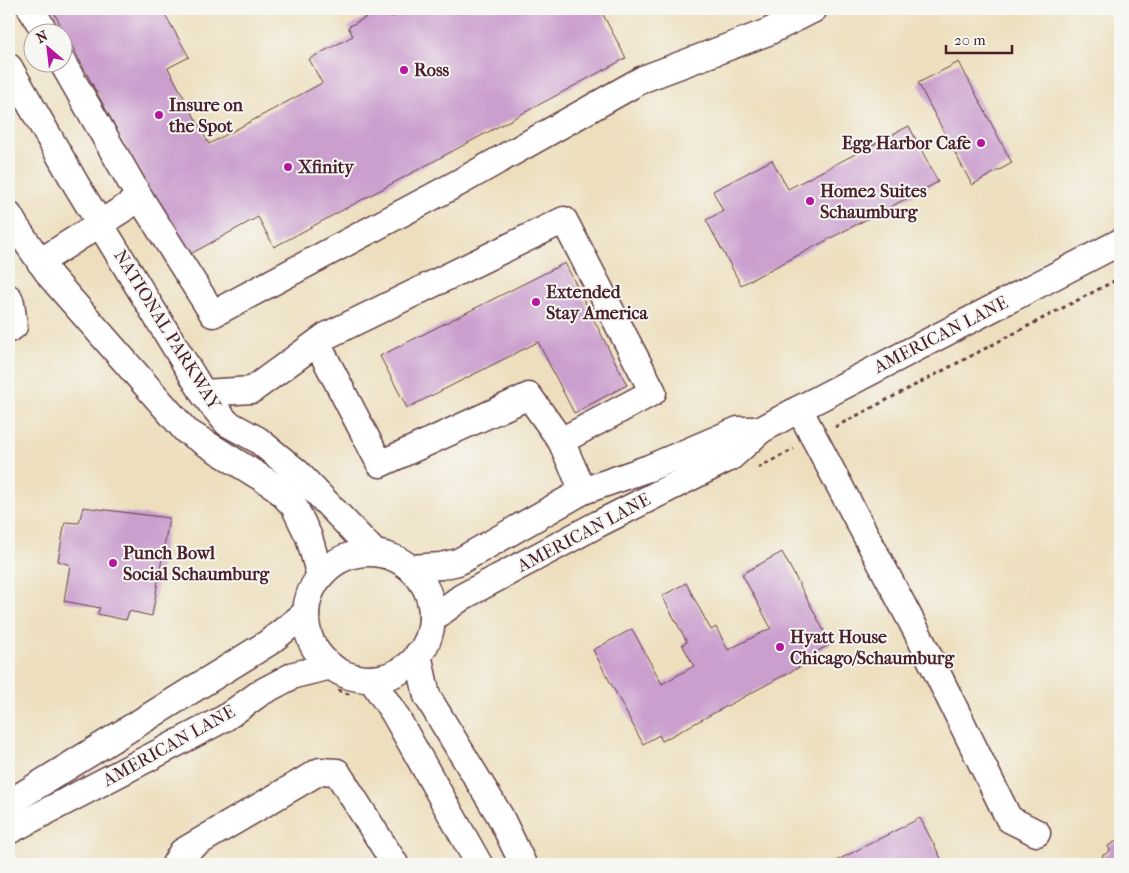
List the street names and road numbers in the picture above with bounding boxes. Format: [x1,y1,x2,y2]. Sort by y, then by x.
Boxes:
street label: NATIONAL PARKWAY [109,246,225,415]
street label: AMERICAN LANE [870,292,1012,378]
street label: AMERICAN LANE [513,489,654,577]
street label: AMERICAN LANE [98,701,239,791]

